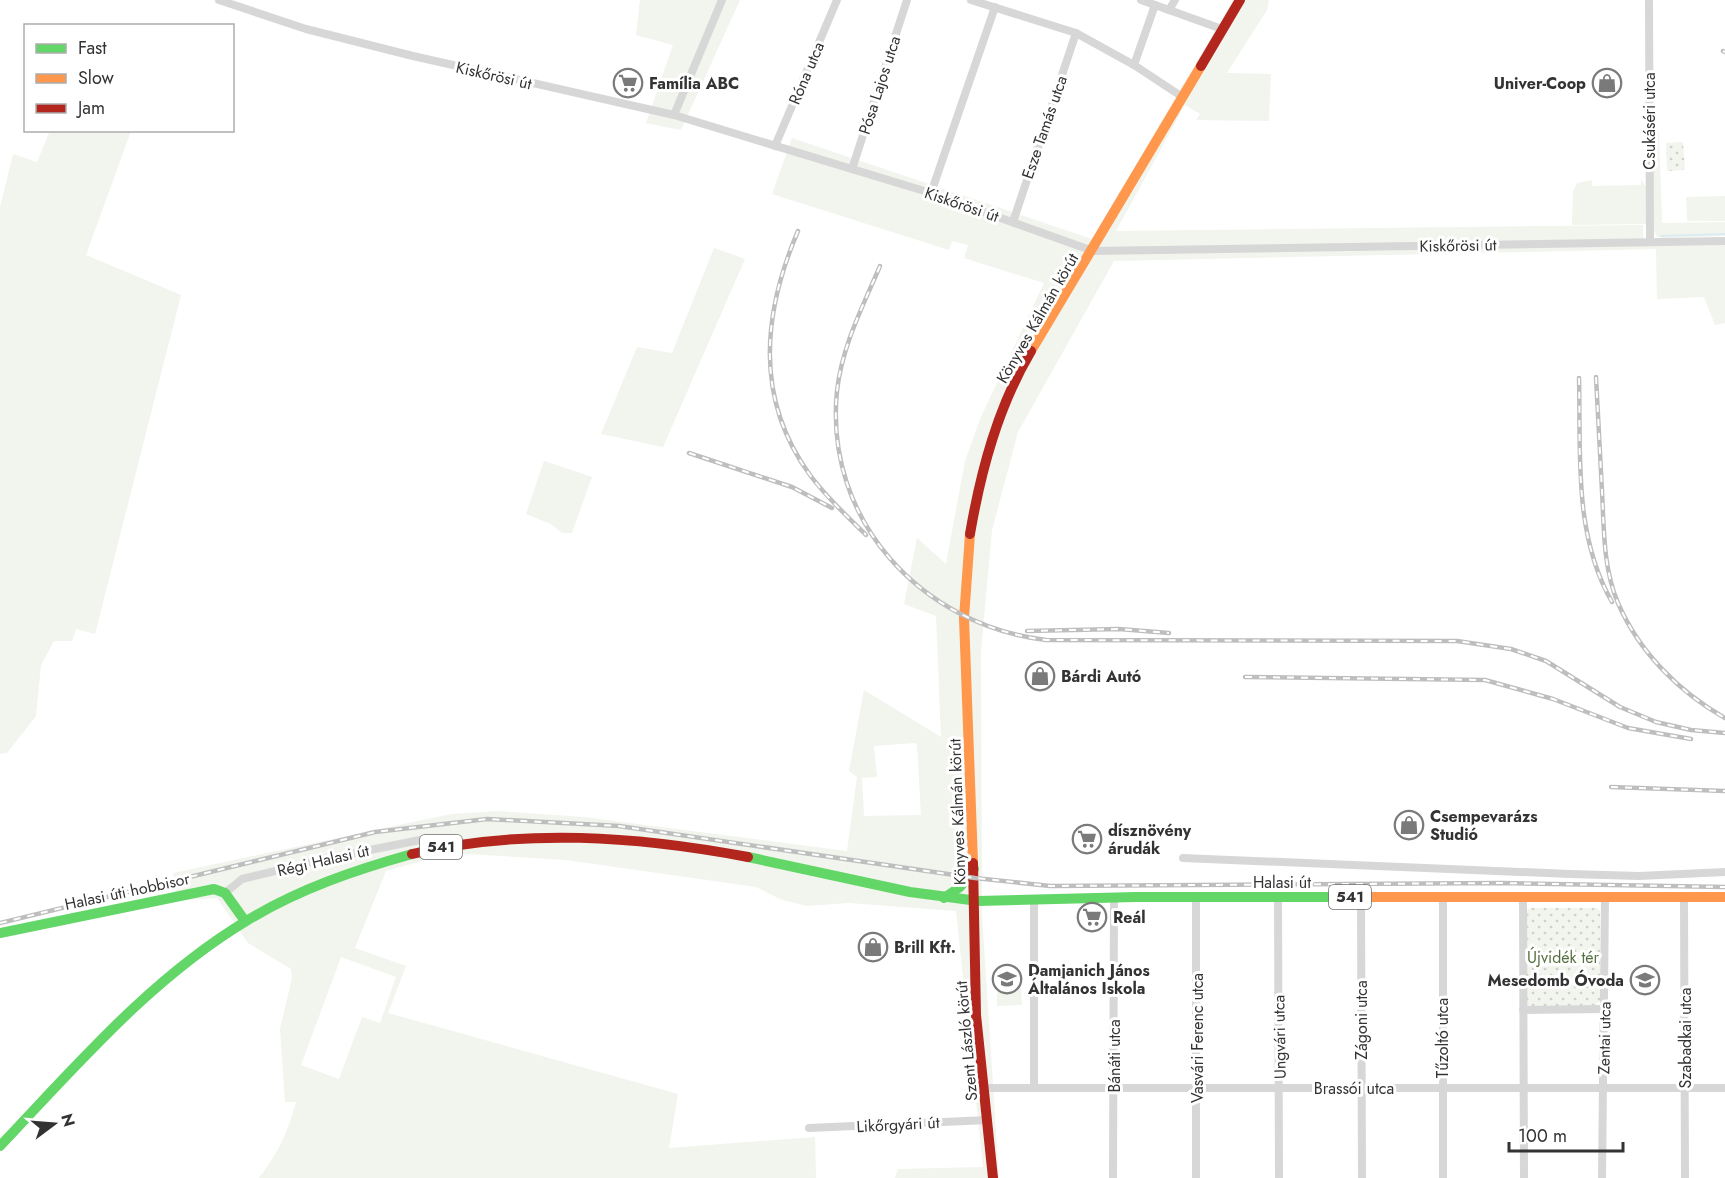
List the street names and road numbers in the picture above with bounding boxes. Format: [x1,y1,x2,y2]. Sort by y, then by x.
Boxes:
street label: Pósa Lajos utca [853,33,906,137]
street label: Róna utca [783,38,830,108]
street label: Kiskőrösi út [454,56,534,95]
street label: Esze Tamás utca [1016,72,1073,182]
street label: Csukáséri utca [1638,72,1661,170]
street label: Kiskőrösi út [922,181,1002,228]
street label: Kiskőrösi út [1419,233,1497,258]
street label: Könyves Kálmán körút [991,249,1084,387]
street label: Könyves Kálmán körút [943,738,972,886]
road number: 541 [420,835,462,859]
street label: Régi Halasi út [275,839,371,882]
street label: Halasi úti hobbisor [62,867,192,916]
street label: Halasi út [1253,871,1311,894]
road number: 541 [1329,885,1371,909]
street label: Vasvári Ferenc utca [1186,973,1209,1103]
street label: Szent László körút [950,980,983,1102]
street label: Zágoni utca [1350,980,1373,1060]
street label: Szabadkai utca [1674,987,1697,1089]
street label: Ungvári utca [1267,995,1292,1079]
street label: Tűzoltó utca [1431,998,1454,1078]
street label: Zentai utca [1592,1001,1617,1075]
street label: Bánáti utca [1103,1019,1126,1093]
street label: Brassói utca [1314,1077,1394,1100]
street label: Likőrgyári út [856,1111,940,1138]

